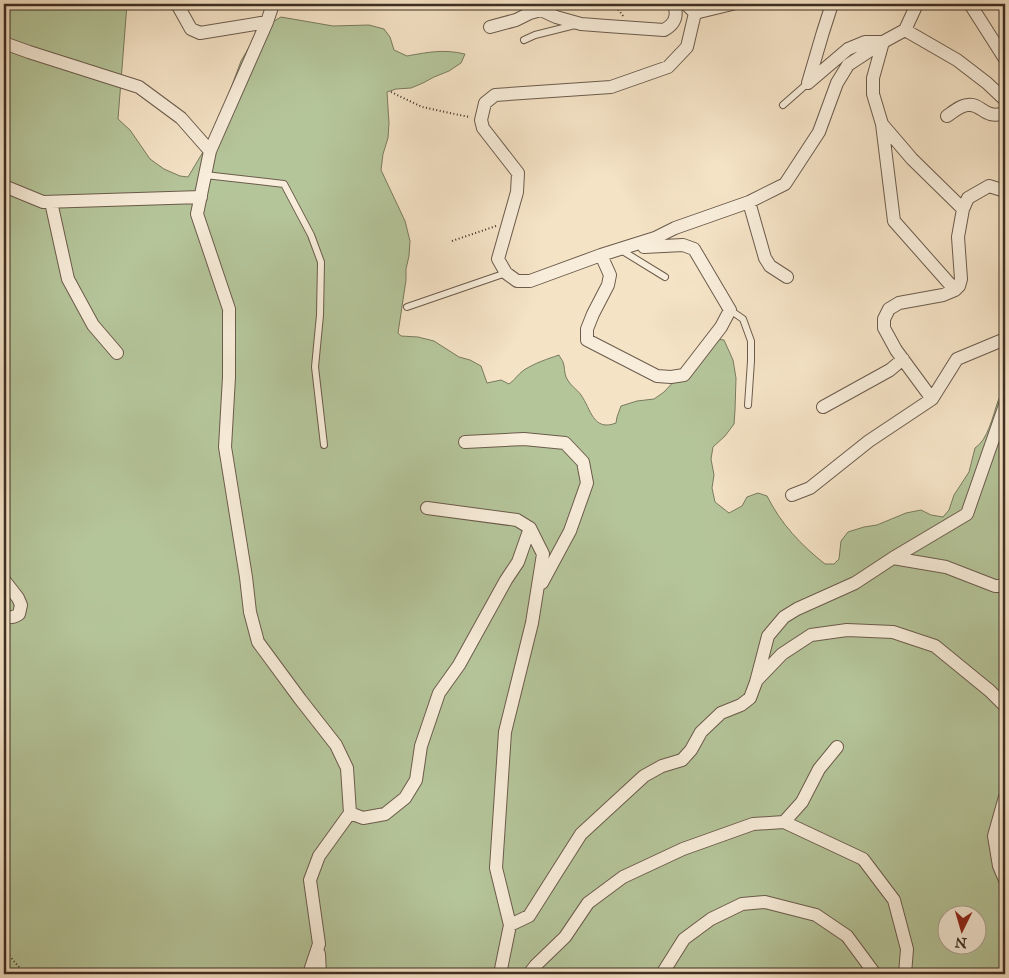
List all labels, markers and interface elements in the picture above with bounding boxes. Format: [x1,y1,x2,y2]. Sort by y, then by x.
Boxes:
north arrow [936,906,986,956]
text: N [954,933,968,951]

